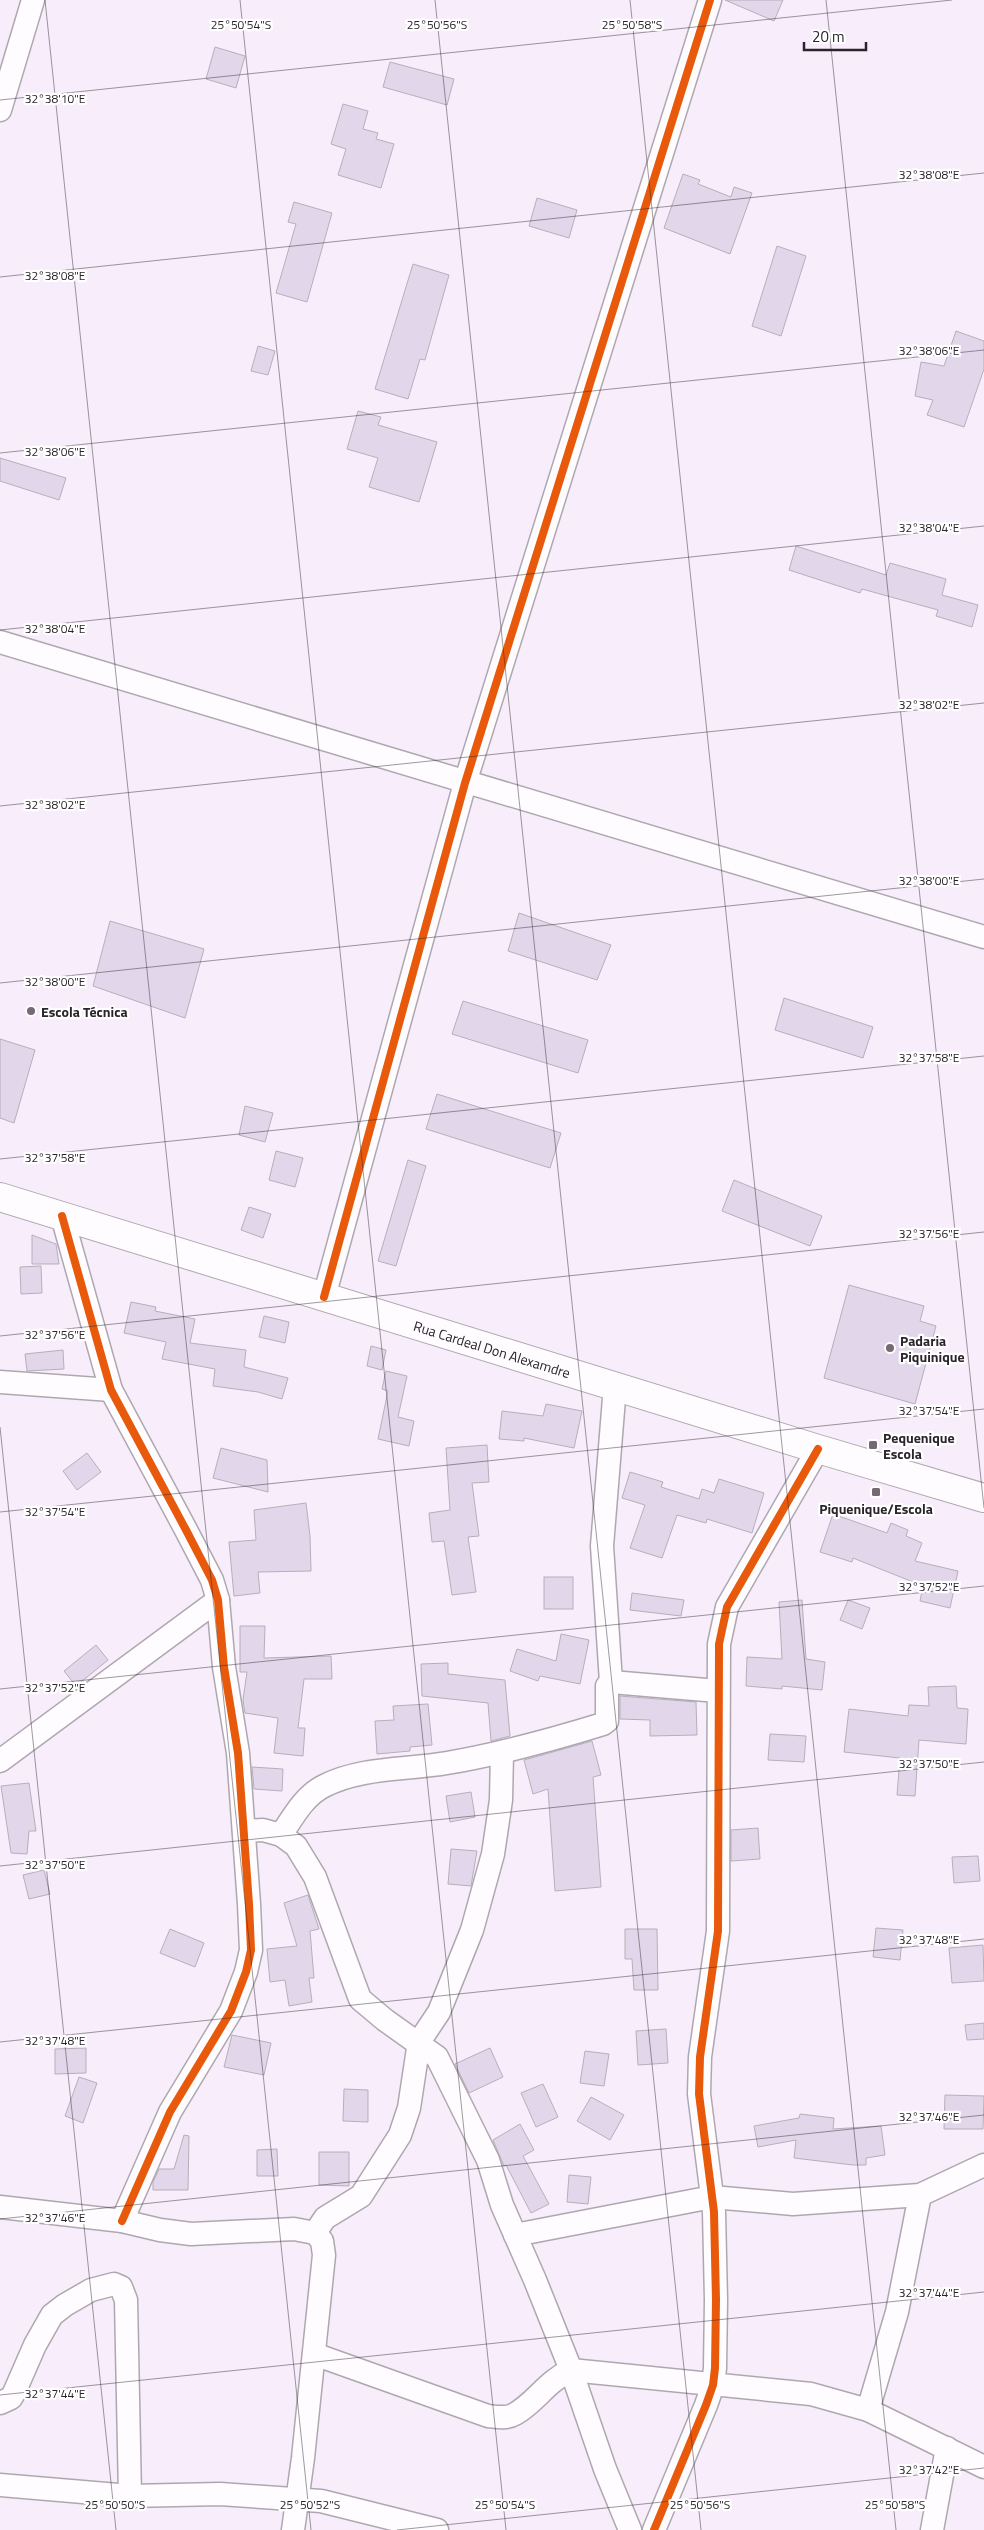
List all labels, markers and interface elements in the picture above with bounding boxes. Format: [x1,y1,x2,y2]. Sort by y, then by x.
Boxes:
text: 25°50'54"S [211,15,271,34]
text: 25°50'56"S [407,15,467,34]
text: 25°50'58"S [602,15,662,34]
scale bar [804,20,866,52]
text: 20 m [812,25,845,48]
text: 32°38'10"E [25,89,86,108]
text: 32°38'08"E [899,165,960,184]
text: 32°38'08"E [25,266,86,285]
text: 32°38'06"E [899,341,960,360]
text: 32°38'06"E [25,442,86,461]
text: 32°38'04"E [899,518,960,537]
text: 32°38'04"E [25,619,86,638]
text: 32°38'02"E [899,695,960,714]
text: 32°38'02"E [25,795,86,814]
text: 32°38'00"E [899,871,960,890]
text: 32°38'00"E [25,972,86,991]
place label: Escola Técnica [41,1001,128,1022]
marker: Escola Técnica [25,1005,37,1017]
text: 32°37'58"E [899,1048,960,1067]
text: 32°37'58"E [25,1148,86,1167]
text: 32°37'56"E [899,1224,960,1243]
street label: Rua Cardeal Don Alexamdre [411,1315,573,1383]
text: 32°37'56"E [25,1325,86,1344]
place label: Padaria Piquinique [900,1330,965,1367]
marker: Padaria Piquinique [884,1342,896,1354]
text: 32°37'54"E [899,1401,960,1420]
place label: Pequenique Escola [883,1427,955,1464]
marker: Pequenique Escola [867,1439,879,1451]
marker: Piquenique/Escola [870,1486,882,1498]
place label: Piquenique/Escola [819,1498,933,1519]
text: 32°37'54"E [25,1502,86,1521]
text: 32°37'52"E [899,1577,960,1596]
text: 32°37'52"E [25,1678,86,1697]
text: 32°37'50"E [899,1754,960,1773]
text: 32°37'50"E [25,1855,86,1874]
text: 32°37'48"E [899,1930,960,1949]
text: 32°37'48"E [25,2031,86,2050]
text: 32°37'46"E [899,2107,960,2126]
text: 32°37'46"E [25,2208,86,2227]
text: 32°37'44"E [899,2283,960,2302]
text: 32°37'44"E [25,2384,86,2403]
text: 32°37'42"E [899,2460,960,2479]
text: 25°50'50"S [85,2495,145,2514]
text: 25°50'52"S [280,2495,340,2514]
text: 25°50'54"S [475,2495,535,2514]
text: 25°50'56"S [670,2495,730,2514]
text: 25°50'58"S [865,2495,925,2514]

